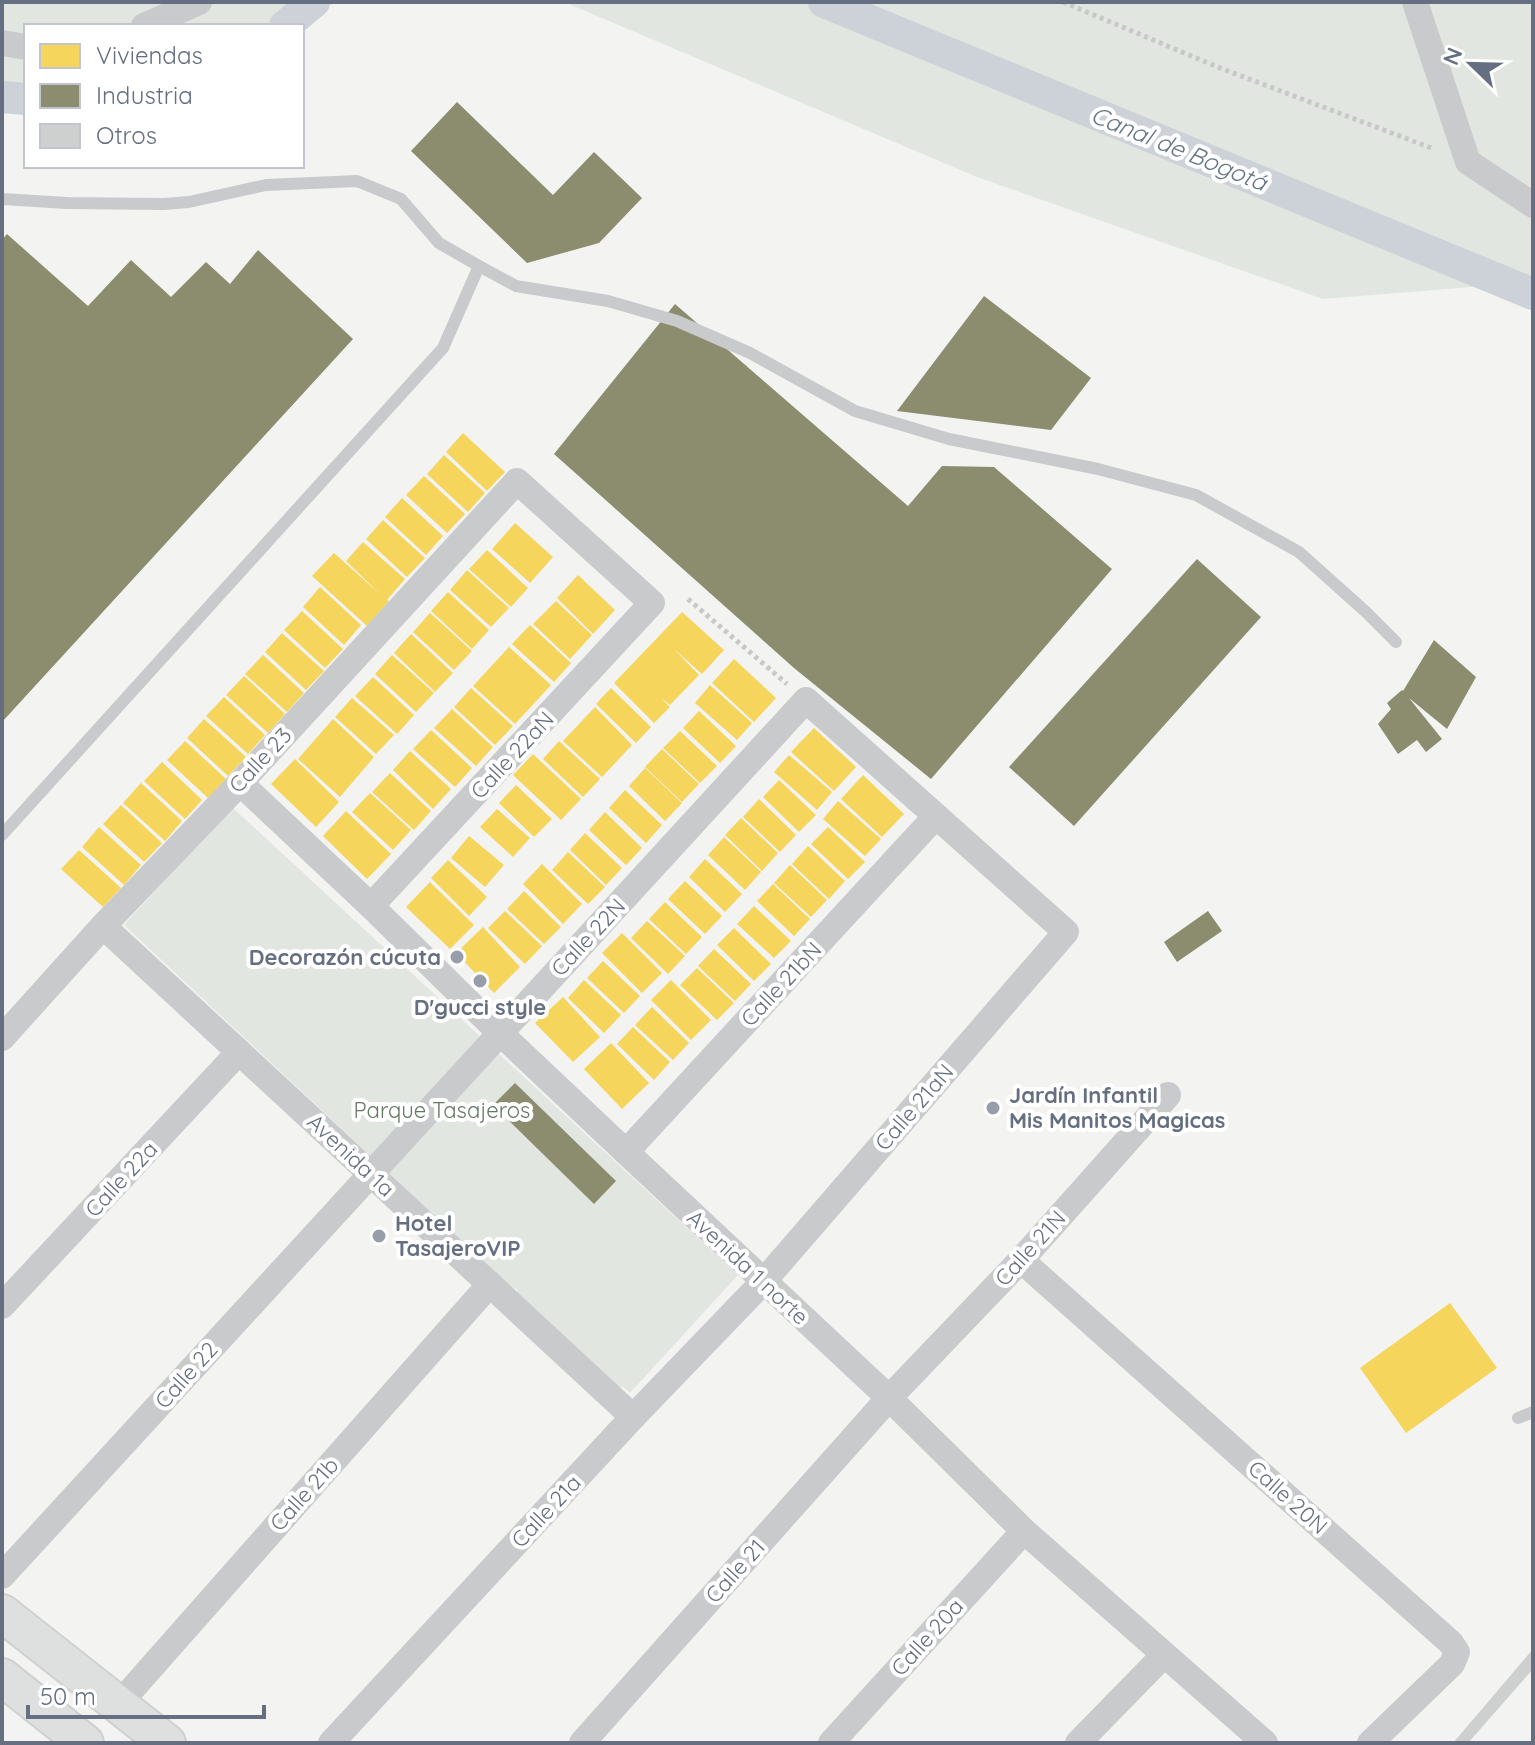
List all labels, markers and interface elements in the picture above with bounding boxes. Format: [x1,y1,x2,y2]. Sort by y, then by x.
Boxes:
legend [24,24,304,168]
north arrow [1431,24,1511,104]
text: Viviendas [96,40,203,70]
text: N [1437,43,1469,69]
text: Industria [96,80,193,110]
water label: Canal de Bogotá [1087,99,1273,198]
text: Otros [96,120,157,150]
street label: Calle 22aN [464,705,560,805]
street label: Calle 23 [223,721,297,799]
street label: Calle 22N [545,892,631,982]
street label: Calle 21bN [735,936,827,1032]
place label: Decorazón cúcuta [249,943,441,971]
marker: Decorazón cúcuta [448,948,466,966]
marker: D'gucci style [471,972,489,990]
place label: D'gucci style [414,993,546,1021]
street label: Calle 21aN [869,1058,959,1156]
place label: Jardín Infantil Mis Manitos Magicas [1009,1081,1225,1134]
park label: Parque Tasajeros [354,1096,530,1124]
marker: Jardín Infantil Mis Manitos Magicas [984,1099,1002,1117]
street label: Avenida 1a [302,1108,400,1202]
street label: Calle 22a [79,1135,163,1223]
street label: Avenida 1 norte [681,1204,815,1330]
street label: Calle 21N [989,1204,1071,1292]
place label: Hotel TasajeroVIP [395,1209,521,1262]
marker: Hotel TasajeroVIP [370,1227,388,1245]
street label: Calle 22 [149,1336,223,1414]
street label: Calle 21b [264,1451,344,1537]
street label: Calle 20N [1242,1454,1334,1540]
street label: Calle 21a [505,1469,587,1553]
street label: Calle 21 [699,1533,771,1609]
street label: Calle 20a [885,1592,969,1682]
scale bar [28,1669,264,1719]
text: 50 m [40,1681,96,1711]

